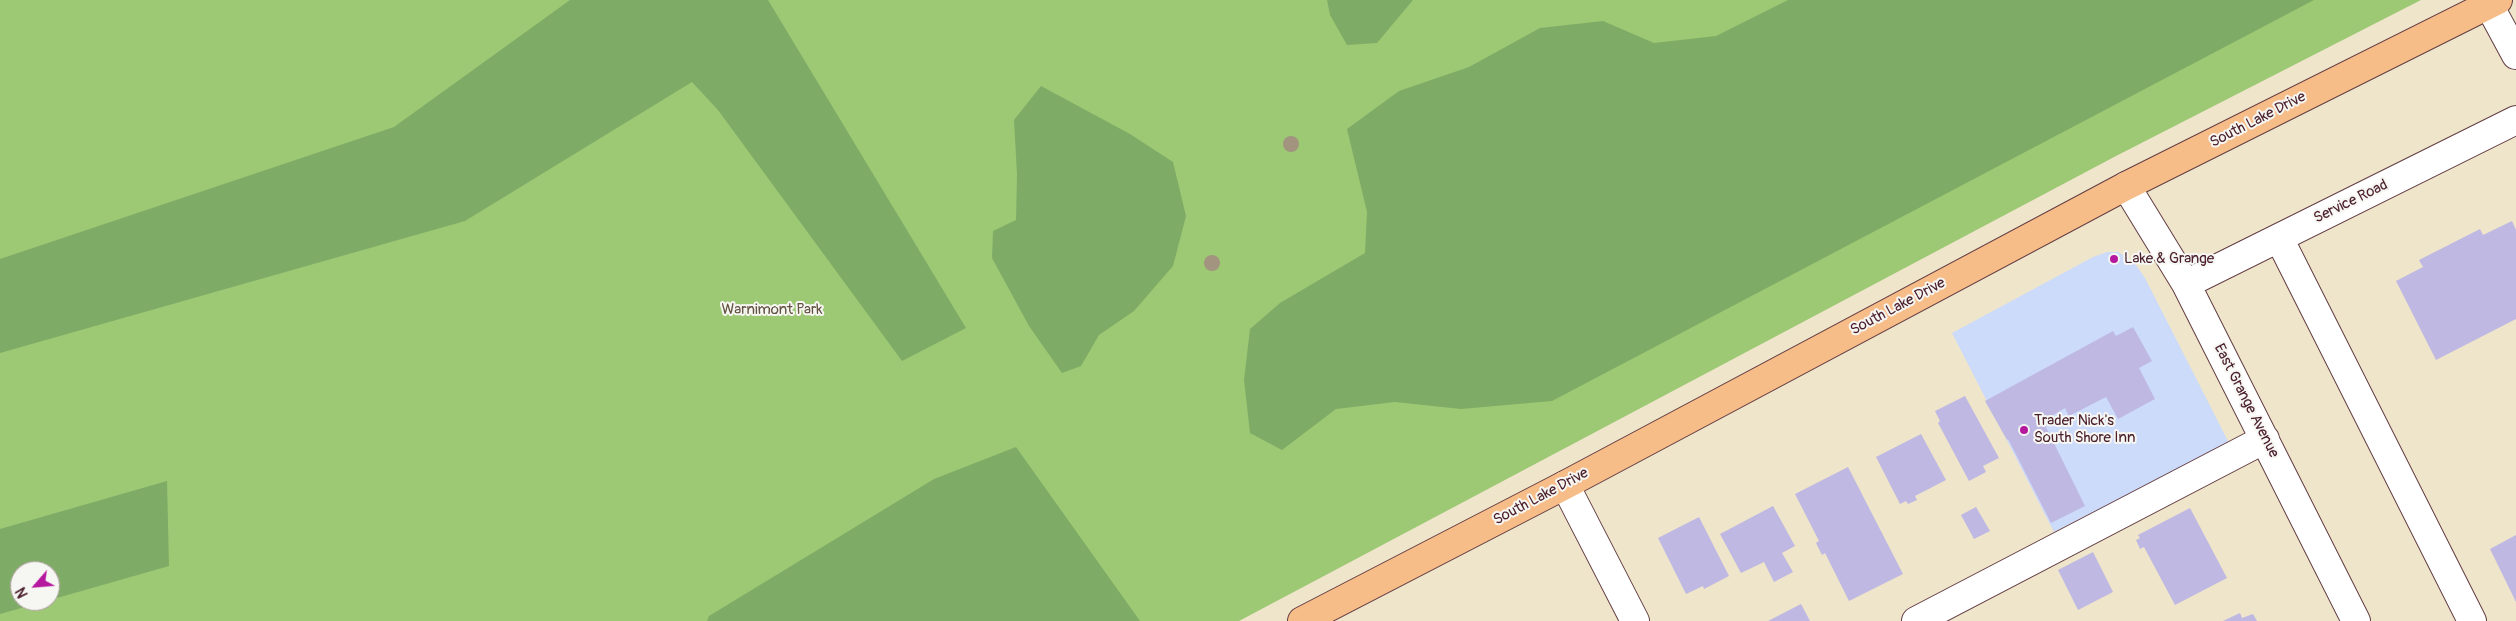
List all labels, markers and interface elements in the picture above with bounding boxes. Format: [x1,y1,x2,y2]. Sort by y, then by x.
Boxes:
street label: South Lake Drive [2207,88,2309,152]
street label: Service Road [2311,176,2391,228]
place label: Lake & Grange [2124,250,2214,268]
marker: Lake & Grange [2108,253,2120,265]
street label: South Lake Drive [1847,274,1949,340]
park label: Warnimont Park [721,301,823,319]
street label: East Grange Avenue [2210,341,2282,461]
place label: Trader Nick's South Shore Inn [2034,412,2135,447]
marker: Trader Nick's South Shore Inn [2018,424,2030,436]
street label: South Lake Drive [1490,464,1592,530]
north arrow [10,561,60,611]
text: N [12,585,32,601]

